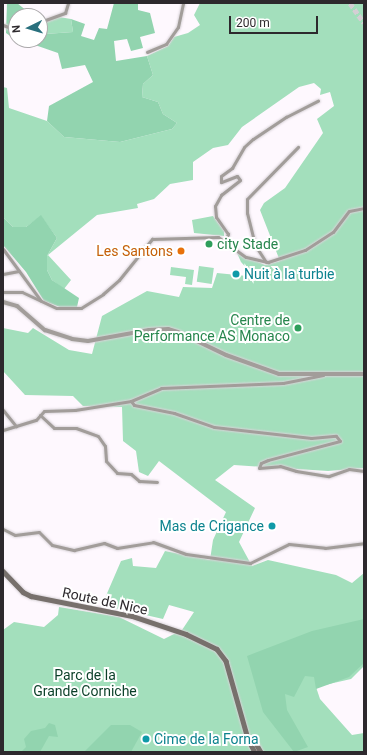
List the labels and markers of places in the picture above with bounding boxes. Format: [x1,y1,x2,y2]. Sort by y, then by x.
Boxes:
place label: city Stade [217,236,278,252]
marker: city Stade [204,239,214,249]
place label: Les Santons [96,243,173,259]
marker: Les Santons [176,246,186,256]
place label: Nuit à la turbie [244,266,334,282]
marker: Nuit à la turbie [231,269,241,279]
place label: Centre de Performance AS Monaco [134,312,290,344]
marker: Centre de Performance AS Monaco [293,323,303,333]
place label: Mas de Crigance [159,518,264,534]
marker: Mas de Crigance [267,521,277,531]
place label: Cime de la Forna [154,731,259,747]
marker: Cime de la Forna [141,734,151,744]

